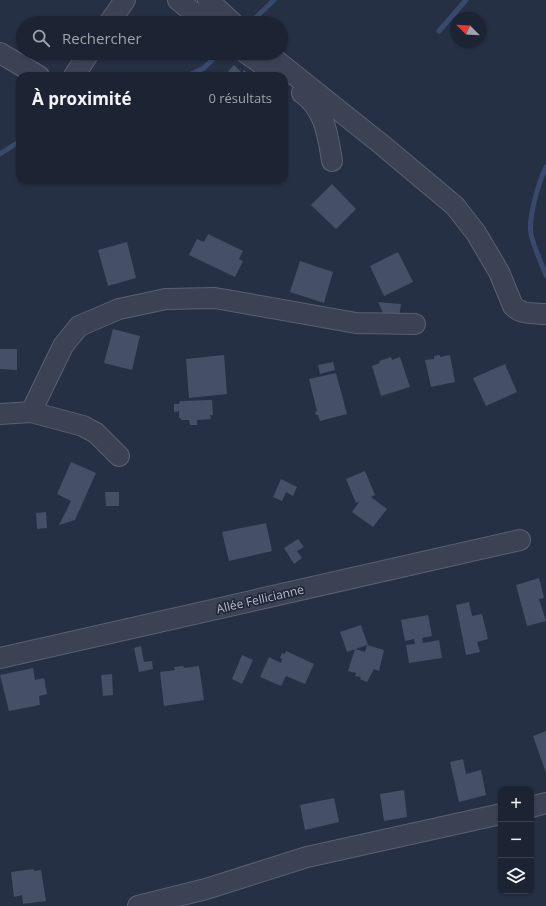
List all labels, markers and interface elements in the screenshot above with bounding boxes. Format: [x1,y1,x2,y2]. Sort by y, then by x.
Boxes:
north arrow [450,12,486,48]
search box [16,16,288,60]
icon: search [30,27,52,49]
text: Rechercher [62,28,142,48]
text: À proximité [32,87,131,110]
text: 0 résultats [208,89,272,107]
street label: Allée Fellicianne [215,581,306,617]
map controls [498,786,534,894]
button: + [498,786,534,822]
button: − [498,822,534,858]
button: layers [498,858,534,894]

